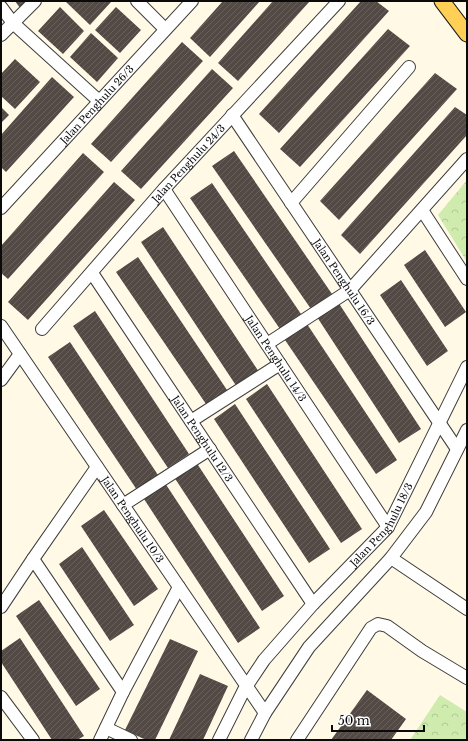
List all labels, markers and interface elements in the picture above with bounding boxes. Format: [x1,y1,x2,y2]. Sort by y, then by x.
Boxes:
street label: Jalan Penghulu 26/3 [56,62,136,148]
street label: Jalan Penghulu 24/3 [147,121,228,207]
street label: Jalan Penghulu 16/3 [310,235,378,327]
street label: Jalan Penghulu 14/3 [242,311,309,404]
street label: Jalan Penghulu 12/3 [168,391,236,484]
street label: Jalan Penghulu 10/3 [98,472,167,565]
street label: Jalan Penghulu 18/3 [346,481,415,570]
scale bar [332,707,424,733]
text: 50 m [338,713,370,728]

